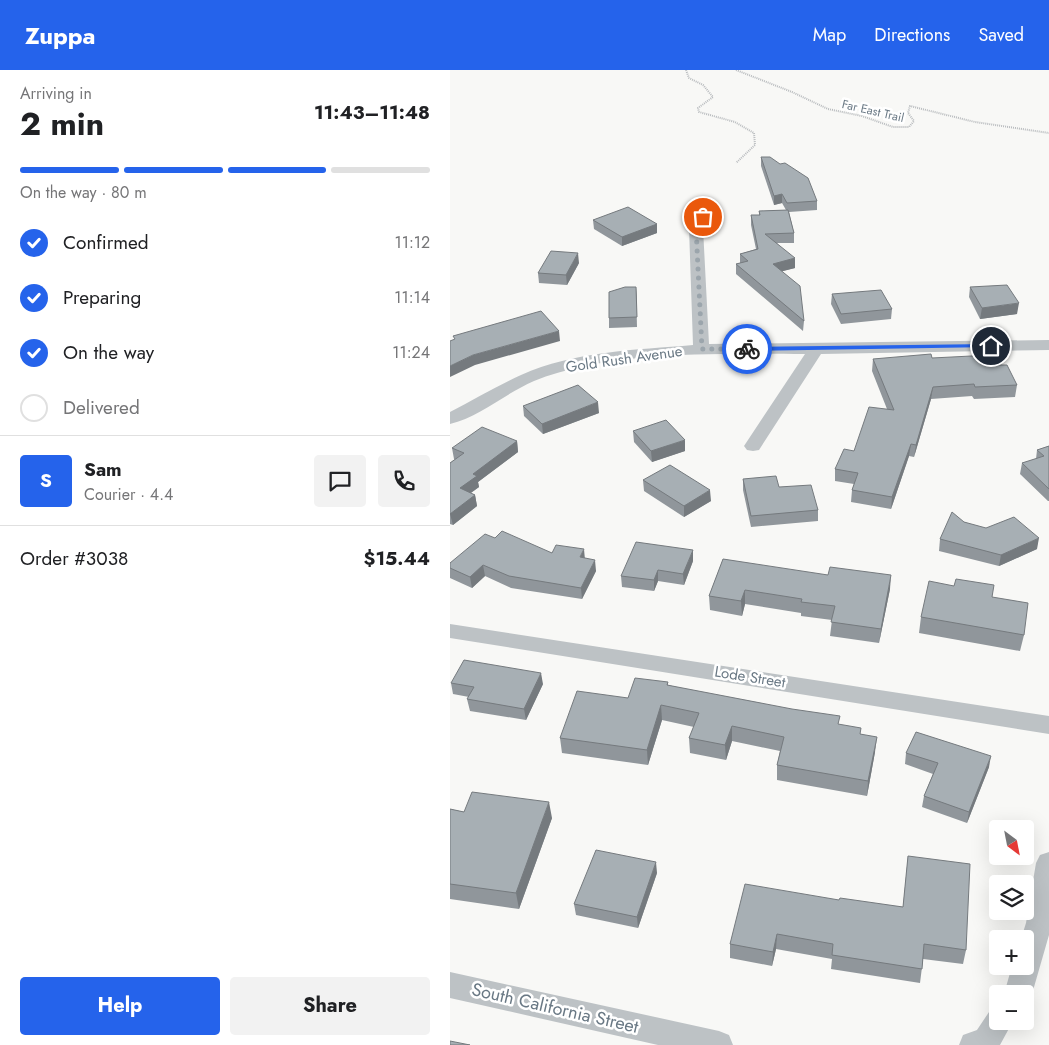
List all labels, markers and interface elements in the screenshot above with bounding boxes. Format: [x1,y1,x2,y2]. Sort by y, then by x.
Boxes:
text: Zuppa [25,18,96,53]
text: Map [813,22,846,48]
text: Directions [874,22,950,48]
text: Saved [978,22,1024,48]
text: Arriving in [20,82,92,105]
street label: Far East Trail [840,95,906,127]
text: 11:43–11:48 [314,99,430,126]
text: 2 min [20,101,104,147]
text: On the way · 80 m [20,181,147,204]
pin [682,196,724,238]
icon: bag [689,203,717,231]
icon: check [20,229,48,257]
text: Confirmed [63,229,149,256]
text: 11:12 [394,231,430,254]
icon: check [20,284,48,312]
text: Preparing [63,284,141,311]
text: 11:14 [394,286,430,309]
courier [722,324,772,374]
pin [970,325,1012,367]
icon: home [977,332,1005,360]
icon: bike [733,335,761,363]
icon: check [20,339,48,367]
text: On the way [63,339,154,366]
street label: Gold Rush Avenue [564,340,684,378]
text: 11:24 [392,341,430,364]
text: Delivered [63,394,140,421]
button: chat [314,455,366,507]
button: phone [378,455,430,507]
text: Sam [84,456,122,483]
text: S [40,467,52,494]
text: Courier · 4.4 [84,483,173,506]
text: Order #3038 [20,545,128,572]
text: $15.44 [364,545,430,572]
street label: Lode Street [713,661,787,694]
north arrow [989,820,1034,865]
map controls [989,820,1034,1030]
button: layers [989,875,1034,920]
button: + [989,930,1034,975]
street label: South California Street [469,976,642,1040]
button: Help [20,977,220,1035]
button: Share [230,977,430,1035]
button: − [989,985,1034,1030]

